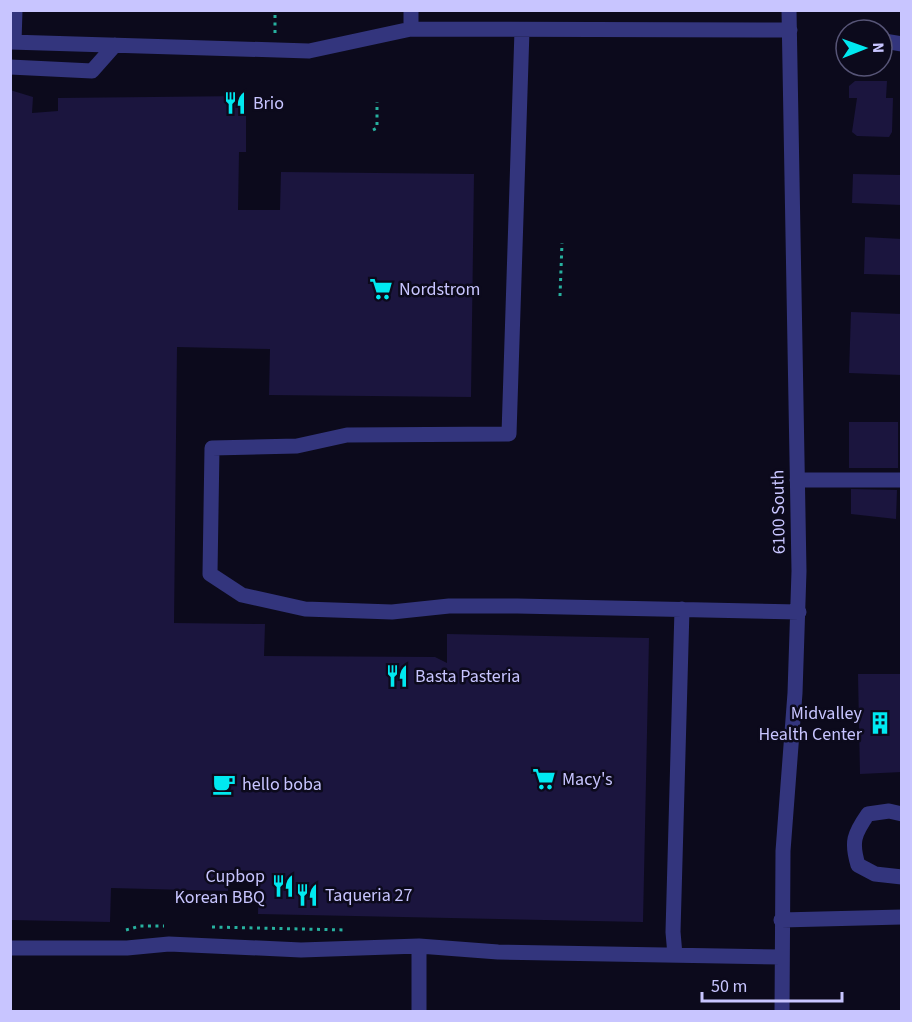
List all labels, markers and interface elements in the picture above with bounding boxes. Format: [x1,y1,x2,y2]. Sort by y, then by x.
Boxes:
north arrow [834,18,894,78]
text: N [867,42,889,53]
restaurant icon: Brio [222,90,248,116]
place label: Brio [253,91,284,116]
supermarket icon: Nordstrom [368,276,394,302]
place label: Nordstrom [399,277,480,302]
street label: 6100 South [765,470,792,554]
restaurant icon: Basta Pasteria [384,663,410,689]
place label: Basta Pasteria [415,664,520,689]
place label: Midvalley Health Center [758,701,863,747]
building icon: Midvalley Health Center [867,710,893,736]
supermarket icon: Macy's [531,766,557,792]
place label: Macy's [562,767,613,792]
cafe icon: hello boba [211,771,237,797]
place label: hello boba [242,772,322,797]
place label: Cupbop Korean BBQ [175,864,265,910]
restaurant icon: Cupbop Korean BBQ [270,873,296,899]
restaurant icon: Taqueria 27 [294,882,320,908]
place label: Taqueria 27 [325,883,412,908]
scale bar [702,965,842,1003]
text: 50 m [711,974,747,999]

